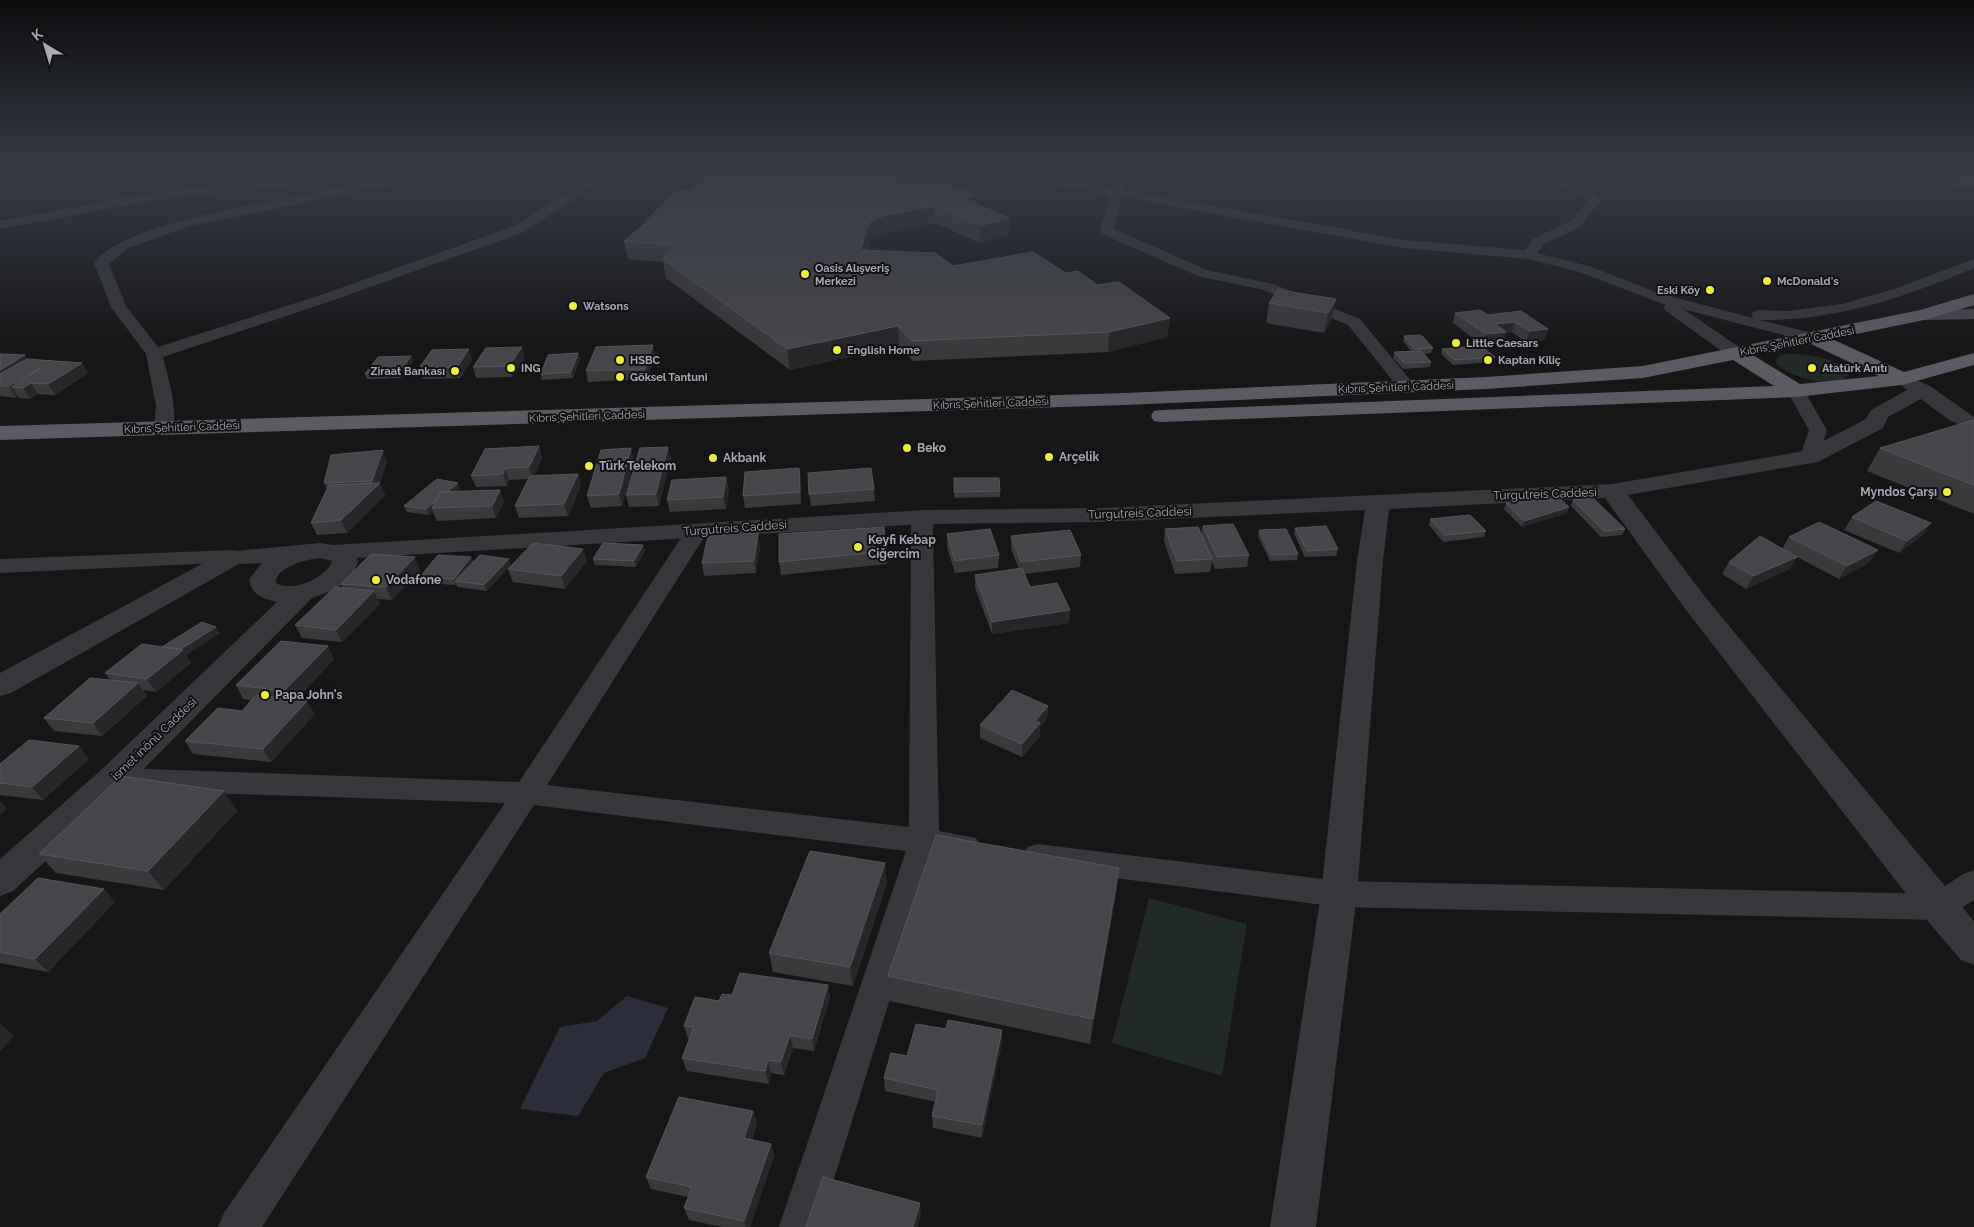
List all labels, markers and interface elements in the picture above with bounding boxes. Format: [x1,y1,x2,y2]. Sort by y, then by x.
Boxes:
north arrow [20,20,70,70]
text: K [28,25,46,44]
place label: Oasis Alışveriş Merkezi [815,262,890,288]
marker: Oasis Alışveriş Merkezi [799,268,811,280]
marker: McDonald's [1761,275,1773,287]
place label: McDonald's [1777,275,1839,288]
place label: Eski Köy [1657,284,1700,297]
marker: Eski Köy [1704,284,1716,296]
marker: Watsons [567,300,579,312]
place label: Watsons [583,300,629,313]
street label: Kıbrıs Şehitleri Caddesi [1739,324,1855,359]
marker: Little Caesars [1450,337,1462,349]
place label: Little Caesars [1466,337,1539,350]
marker: English Home [831,344,843,356]
place label: English Home [847,344,920,357]
marker: HSBC [614,354,626,366]
place label: HSBC [630,354,660,367]
marker: Kaptan Kiliç [1482,354,1494,366]
place label: Kaptan Kiliç [1498,354,1561,367]
marker: ING [505,362,517,374]
place label: ING [521,362,541,375]
marker: Atatürk Anıtı [1806,362,1818,374]
place label: Atatürk Anıtı [1822,362,1887,375]
place label: Ziraat Bankası [371,365,445,378]
marker: Ziraat Bankası [449,365,461,377]
marker: Göksel Tantuni [614,371,626,383]
place label: Göksel Tantuni [630,371,708,384]
street label: Kıbrıs Şehitleri Caddesi [1338,379,1454,396]
street label: Kıbrıs Şehitleri Caddesi [933,395,1049,412]
street label: Kıbrıs Şehitleri Caddesi [529,408,645,425]
street label: Kıbrıs Şehitleri Caddesi [124,419,240,436]
place label: Beko [917,441,946,455]
marker: Beko [901,442,913,454]
place label: Arçelik [1059,450,1099,464]
place label: Akbank [723,451,767,465]
marker: Arçelik [1043,451,1055,463]
marker: Akbank [707,452,719,464]
place label: Türk Telekom [599,459,676,473]
marker: Türk Telekom [583,460,595,472]
street label: Turgutreis Caddesi [1493,485,1597,503]
place label: Myndos Çarşı [1860,485,1937,499]
marker: Myndos Çarşı [1941,486,1953,498]
street label: Turgutreis Caddesi [1088,504,1192,522]
street label: Turgutreis Caddesi [683,517,787,539]
place label: Keyfi Kebap Ciğercim [868,533,936,561]
marker: Keyfi Kebap Ciğercim [852,541,864,553]
place label: Vodafone [386,573,441,587]
marker: Vodafone [370,574,382,586]
place label: Papa John's [275,688,342,702]
marker: Papa John's [259,689,271,701]
street label: ismet inönü Caddesi [109,695,199,783]

